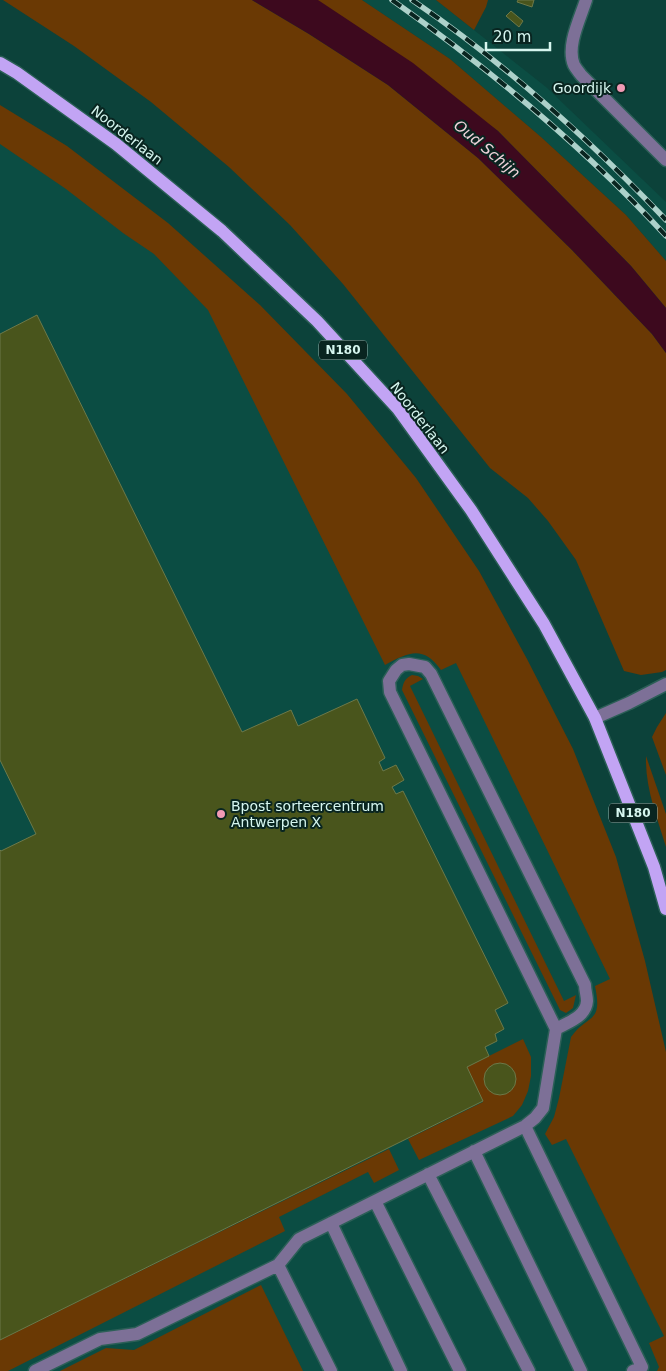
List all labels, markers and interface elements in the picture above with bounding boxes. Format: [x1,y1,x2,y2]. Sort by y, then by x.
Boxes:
scale bar [486,20,550,52]
text: 20 m [493,28,531,46]
place label: Goordijk [553,80,612,96]
marker: Goordijk [615,82,627,94]
street label: Noorderlaan [88,102,166,168]
water label: Oud Schijn [450,116,524,182]
road number: N180 [319,340,367,360]
street label: Noorderlaan [387,379,453,457]
place label: Bpost sorteercentrum Antwerpen X [231,798,384,830]
road number: N180 [609,804,657,822]
marker: Bpost sorteercentrum Antwerpen X [215,808,227,820]

